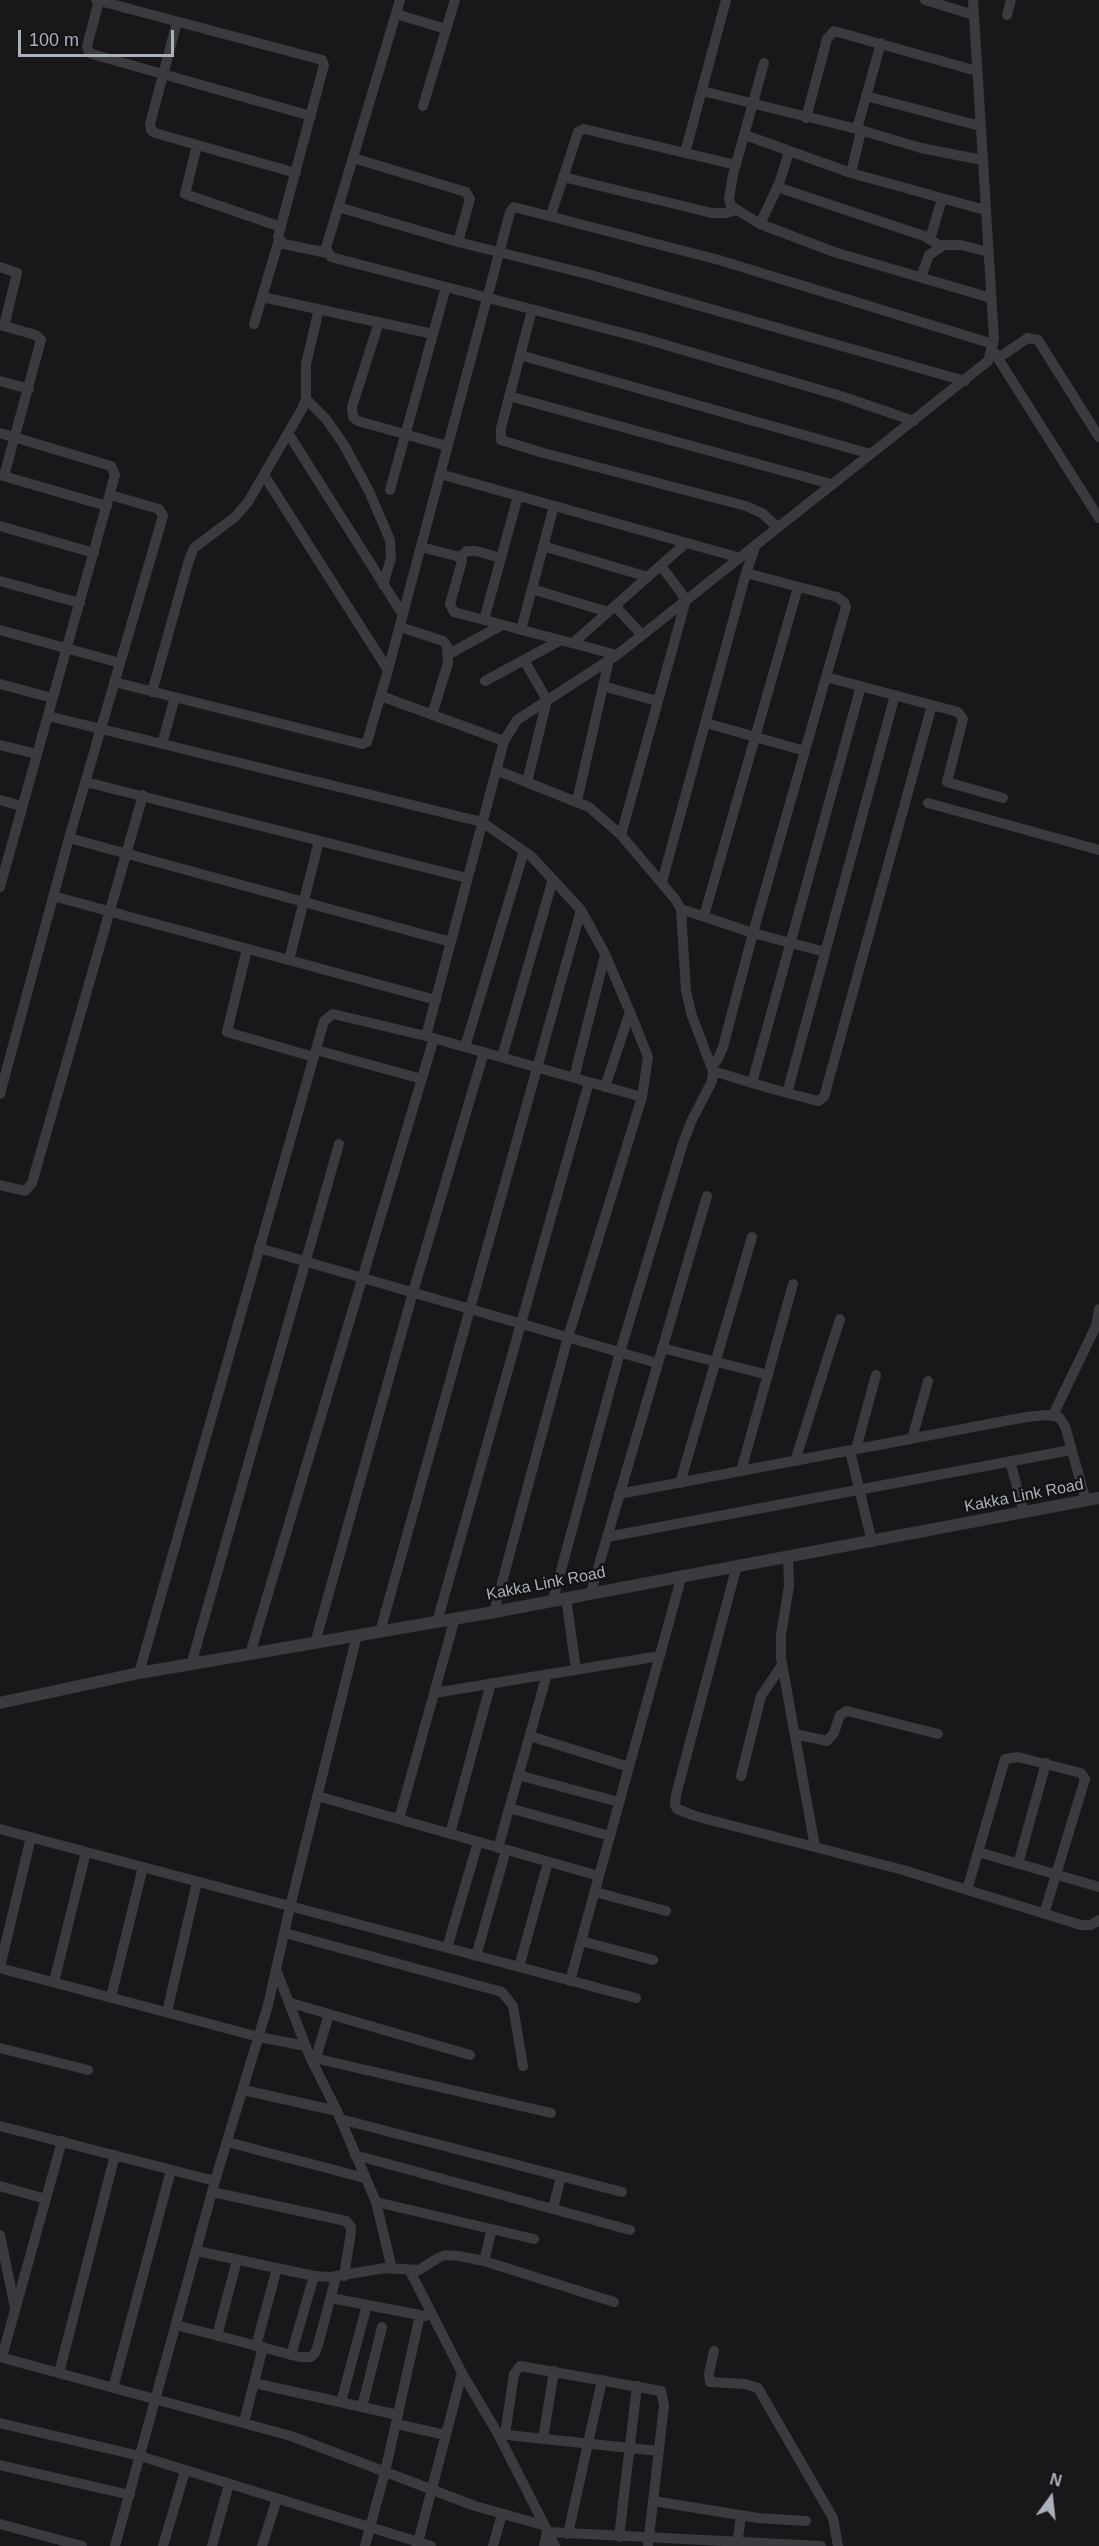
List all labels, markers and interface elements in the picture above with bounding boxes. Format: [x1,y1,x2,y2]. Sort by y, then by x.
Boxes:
scale bar [21,18,177,56]
text: 100 m [29,30,79,50]
street label: Kakka Link Road [963,1475,1085,1517]
street label: Kakka Link Road [485,1563,607,1605]
north arrow [1021,2468,1081,2528]
text: N [1048,2470,1064,2490]

